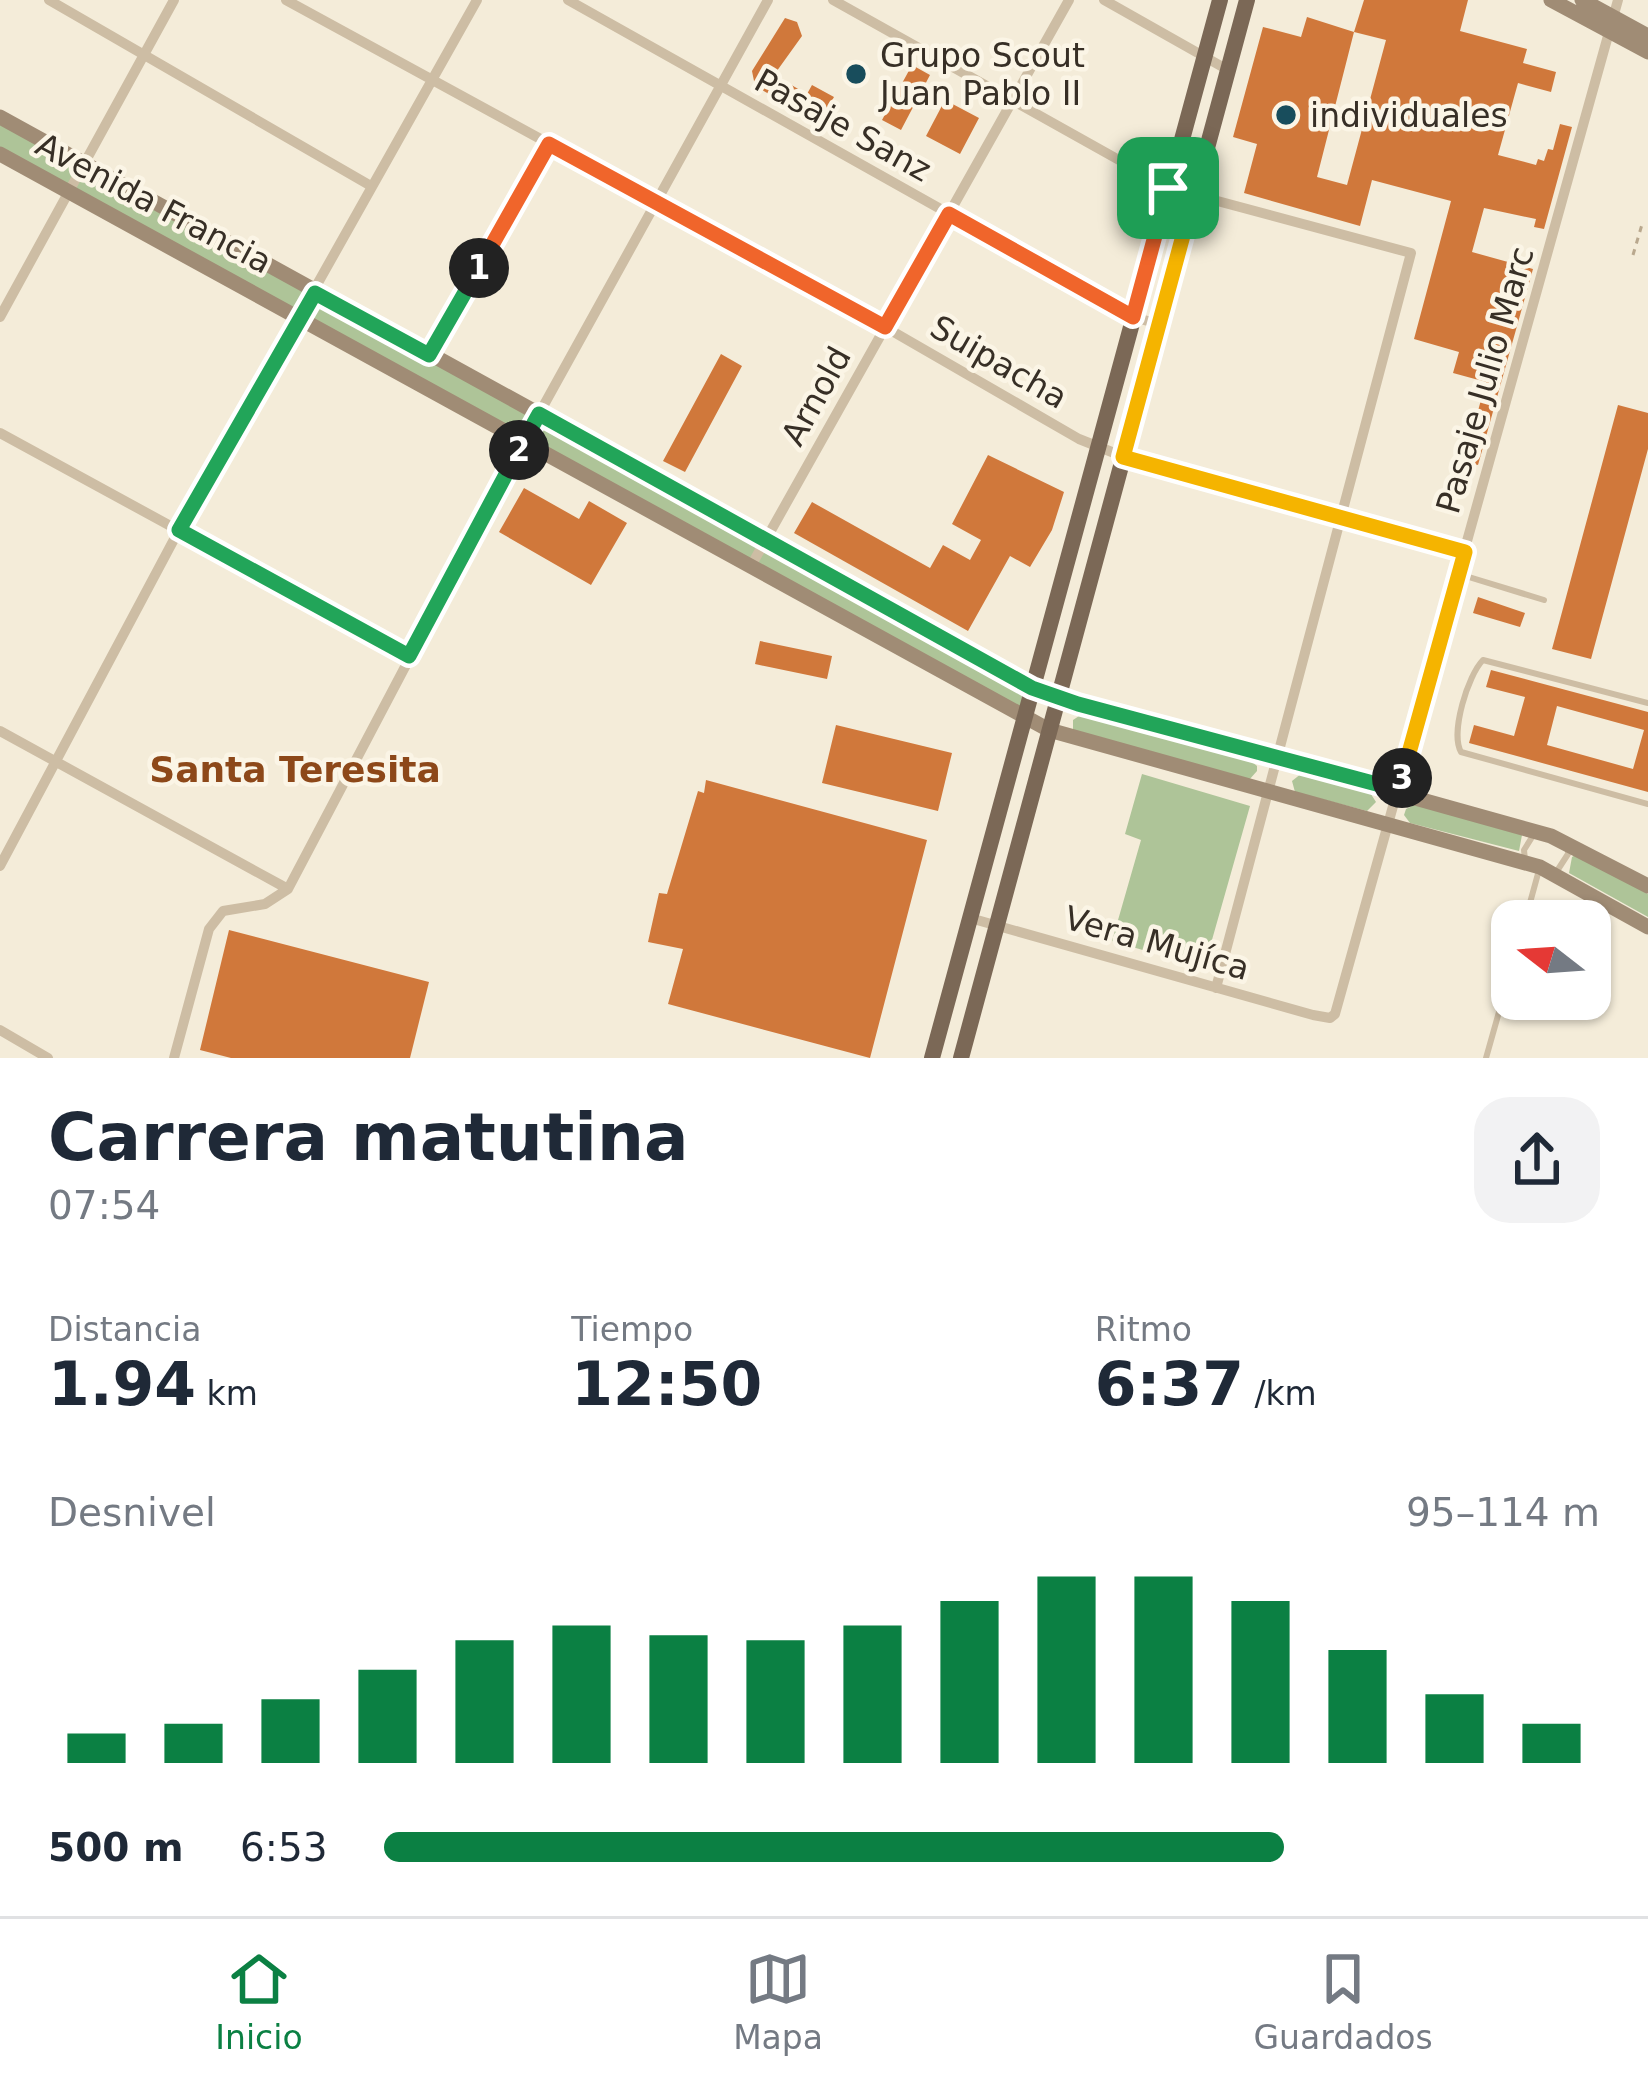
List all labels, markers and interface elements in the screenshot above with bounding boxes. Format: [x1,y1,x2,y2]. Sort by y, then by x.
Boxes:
place label: Grupo Scout Juan Pablo II [878,36,1085,113]
street label: Pasaje Sanz [748,61,938,189]
marker: Grupo Scout Juan Pablo II [843,61,869,87]
place label: individuales [1310,96,1508,135]
marker: individuales [1273,102,1299,128]
street label: Avenida Francia [30,125,278,281]
pin [1117,137,1219,239]
icon: arrive [1135,155,1201,221]
pin: 1 [449,238,509,298]
street label: Pasaje Julio Marc [1428,242,1542,518]
text: 1 [468,248,490,287]
street label: Suipacha [924,307,1074,417]
street label: Arnold [773,340,859,452]
pin: 2 [489,420,549,480]
text: 2 [508,430,530,469]
pin: 3 [1372,748,1432,808]
district label: Santa Teresita [149,749,441,790]
text: 3 [1391,758,1413,797]
street label: Vera Mujíca [1060,898,1254,988]
north arrow [1491,900,1611,1020]
map controls [1491,900,1611,1020]
button: share [1474,1097,1600,1223]
text: Carrera matutina [48,1099,688,1176]
text: 07:54 [48,1183,160,1228]
text: Distancia [48,1310,201,1349]
text: Tiempo [571,1310,693,1349]
text: Ritmo [1095,1310,1192,1349]
text: 1.94 [48,1349,196,1419]
text: 12:50 [571,1349,762,1419]
text: 6:37 [1095,1349,1244,1419]
text: km [196,1374,258,1413]
text: /km [1244,1374,1317,1413]
text: Desnivel [48,1490,216,1535]
text: 95–114 m [1406,1490,1600,1535]
text: 500 m [48,1825,184,1870]
text: 6:53 [240,1825,328,1870]
tab: Inicio [215,1946,303,2057]
tab: Mapa [733,1946,823,2057]
tab: Guardados [1254,1946,1433,2057]

